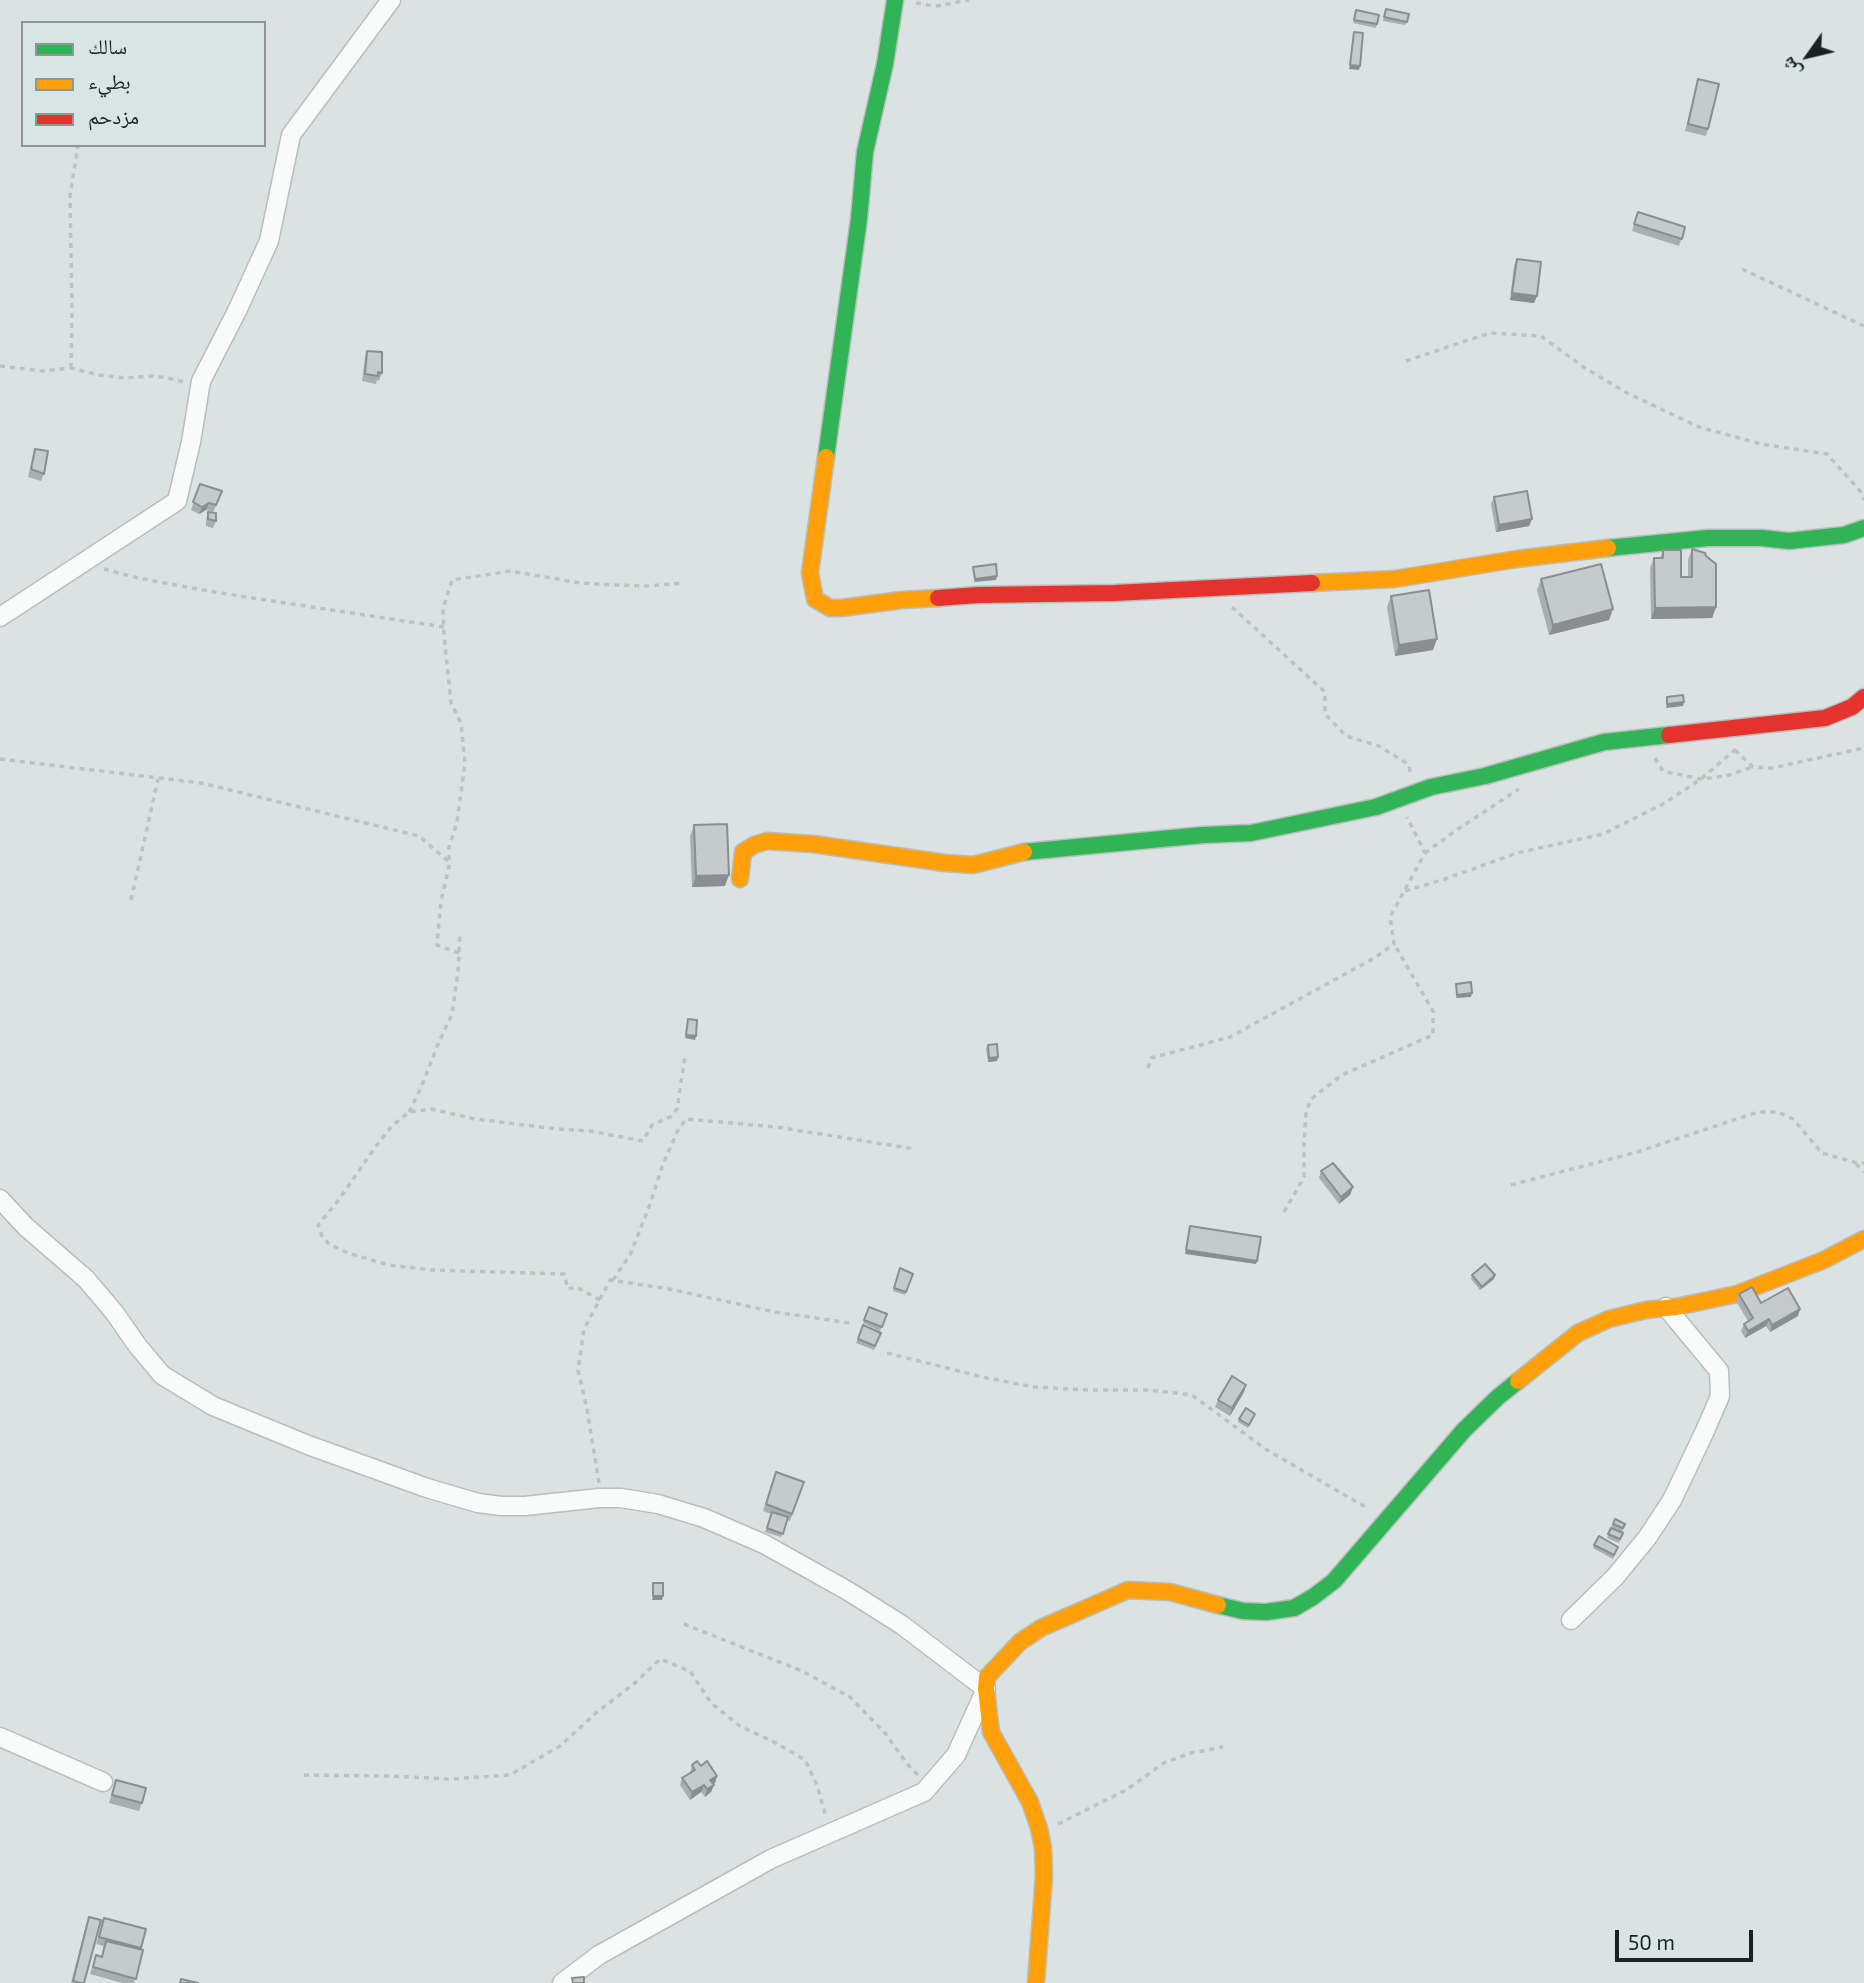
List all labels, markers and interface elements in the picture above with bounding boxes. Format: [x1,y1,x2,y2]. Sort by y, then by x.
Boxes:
legend [21,21,266,147]
north arrow [1773,21,1843,91]
text: سالك [88,33,127,58]
text: ش [1775,53,1805,83]
text: بطيء [88,68,131,93]
text: مزدحم [88,103,139,128]
scale bar [1619,1916,1757,1960]
text: 50 m [1628,1929,1675,1954]

